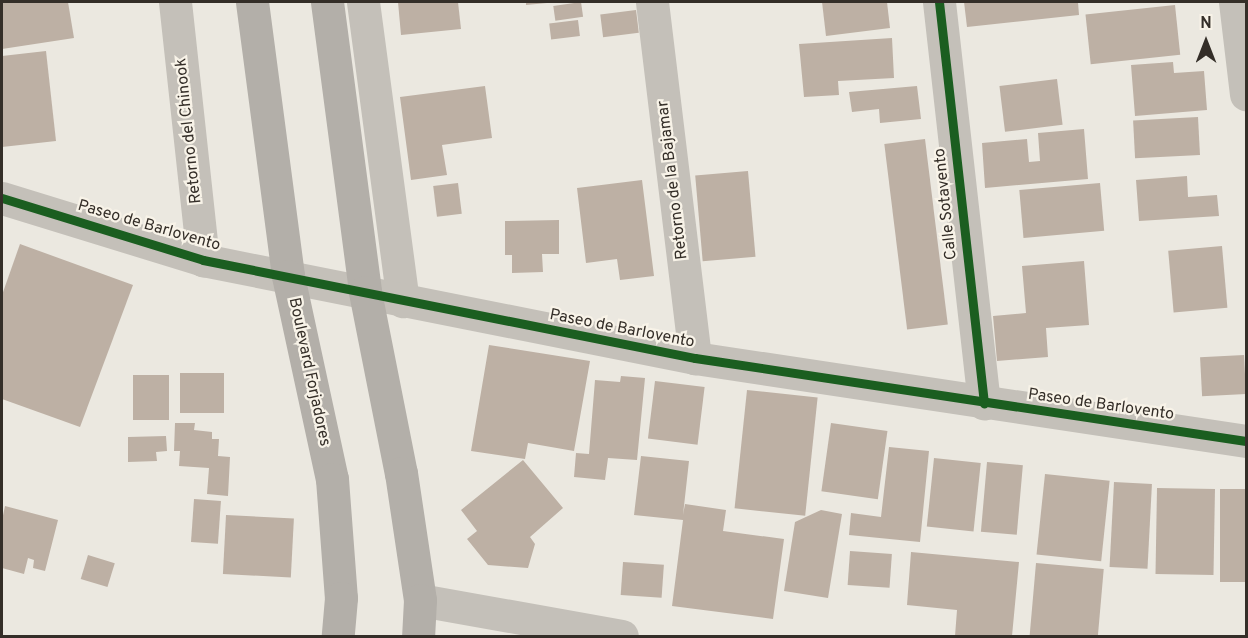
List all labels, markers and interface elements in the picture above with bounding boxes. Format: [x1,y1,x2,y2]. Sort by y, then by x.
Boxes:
north arrow [1176,12,1236,72]
text: N [1200,14,1212,34]
street label: Retorno del Chinook [172,57,206,205]
street label: Retorno de la Bajamar [654,99,692,261]
street label: Calle Sotavento [931,147,961,261]
street label: Paseo de Barlovento [76,196,222,256]
street label: Boulevard Forjadores [284,296,334,448]
street label: Paseo de Barlovento [548,306,696,352]
street label: Paseo de Barlovento [1027,385,1175,425]

